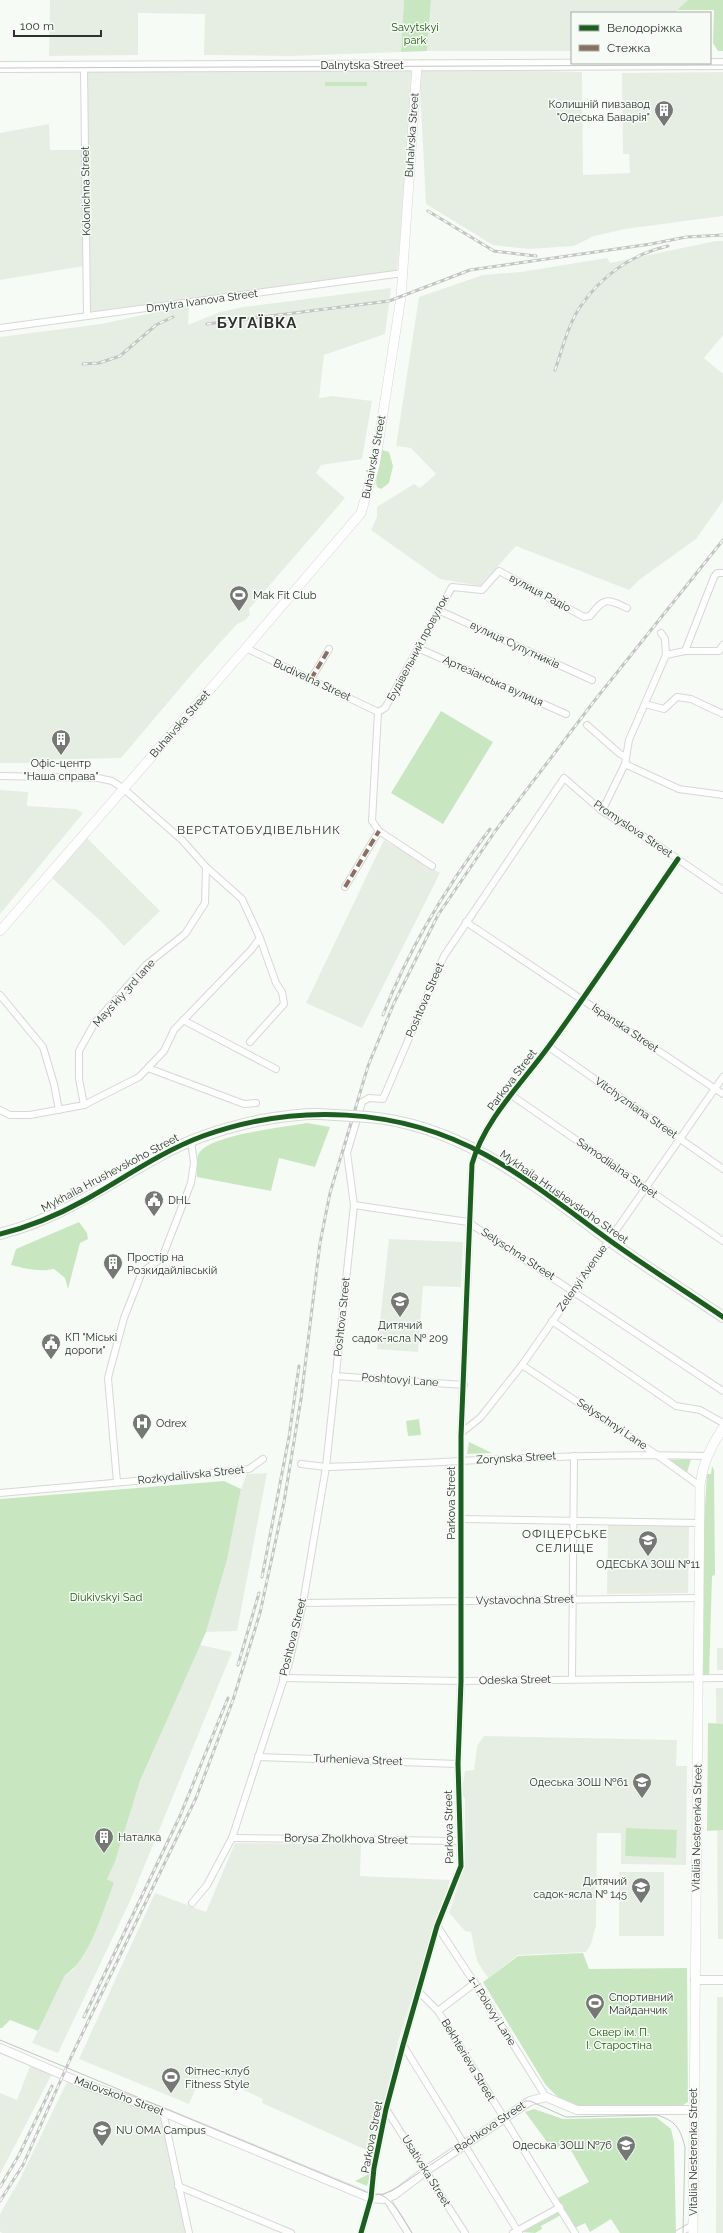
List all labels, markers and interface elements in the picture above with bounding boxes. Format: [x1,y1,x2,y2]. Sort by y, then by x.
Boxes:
scale bar [14,12,101,38]
legend [571,12,711,64]
text: 100 m [20,19,54,33]
park label: Savytskyi park [391,21,439,47]
text: Велодоріжка [607,21,682,35]
text: Стежка [607,41,650,55]
street label: Dalnytska Street [320,59,404,72]
street label: Buhaivska Street [403,92,421,178]
place label: Колишній пивзавод "Одеська Баварія" [549,98,651,124]
building icon: Колишній пивзавод "Одеська Баварія" [653,99,675,127]
street label: Kolonichna Street [79,146,93,236]
street label: Dmytra Ivanova Street [145,287,259,315]
district label: БУГАЇВКА [217,314,297,332]
street label: Buhaivska Street [360,414,389,500]
street label: вулиця Радіо [507,571,573,615]
sports icon: Mak Fit Club [228,584,250,612]
place label: Mak Fit Club [253,589,317,602]
street label: Будівельний провулок [385,593,452,703]
street label: вулиця Супутників [468,619,562,672]
street label: Артезіанська вулиця [441,653,545,709]
street label: Budivelna Street [271,656,353,704]
street label: Buhaivska Street [147,688,213,760]
building icon: Офіс-центр "Наша справа" [50,728,72,756]
place label: Офіс-центр "Наша справа" [24,757,98,783]
street label: Promyslova Street [591,798,675,860]
district label: ВЕРСТАТОБУДІВЕЛЬНИК [177,823,341,837]
street label: Mays'kiy 3rd lane [90,956,158,1029]
street label: Poshtova Street [403,960,447,1039]
street label: Ispanska Street [589,1001,661,1055]
street label: Parkova Street [485,1046,540,1113]
street label: Vitchyzniana Street [592,1075,680,1142]
street label: Mykhaila Hrushevskoho Street [39,1131,181,1215]
street label: Samodiialna Street [574,1135,660,1201]
street label: Mykhaila Hrushevskoho Street [497,1148,631,1247]
public building icon: DHL [143,1189,165,1217]
place label: DHL [168,1194,191,1207]
street label: Selyschna Street [479,1225,558,1283]
street label: Zelenyi Avenue [554,1242,610,1314]
place label: Простір на Розкидайлівській [127,1251,217,1277]
building icon: Простір на Розкидайлівській [102,1252,124,1280]
street label: Poshtova Street [331,1276,353,1357]
school or university icon: Дитячий садок-ясла № 209 [389,1290,411,1318]
place label: Дитячий садок-ясла № 209 [352,1319,448,1345]
place label: КП "Міські дороги" [65,1331,117,1357]
public building icon: КП "Міські дороги" [40,1332,62,1360]
street label: Poshtovyi Lane [361,1371,439,1389]
street label: Selyschnyi Lane [574,1396,650,1453]
hospital icon: Odrex [131,1412,153,1440]
place label: Odrex [156,1417,187,1430]
street label: Zorynska Street [476,1449,557,1467]
street label: Rozkydailivska Street [137,1463,245,1487]
street label: Parkova Street [445,1466,458,1540]
district label: ОФІЦЕРСЬКЕ СЕЛИЩЕ [522,1527,608,1555]
school or university icon: ОДЕСЬКА ЗОШ №11 [637,1529,659,1557]
place label: ОДЕСЬКА ЗОШ №11 [596,1558,700,1571]
park label: Diukivskyi Sad [70,1591,142,1604]
street label: Vystavochna Street [476,1593,575,1607]
street label: Poshtova Street [277,1596,309,1677]
street label: Odeska Street [479,1673,551,1687]
street label: Turhenieva Street [313,1752,403,1768]
street label: Vitaliia Nesterenka Street [689,1764,705,1892]
school or university icon: Одеська ЗОШ №61 [631,1771,653,1799]
place label: Одеська ЗОШ №61 [530,1776,628,1789]
street label: Parkova Street [442,1790,456,1864]
building icon: Наталка [93,1826,115,1854]
place label: Наталка [118,1831,161,1844]
street label: Borysa Zholkhova Street [284,1831,408,1847]
place label: Дитячий садок-ясла № 145 [533,1875,627,1901]
school or university icon: Дитячий садок-ясла № 145 [630,1876,652,1904]
street label: 1-i Polovyi Lane [465,1974,519,2049]
place label: Спортивний Майданчик [609,1991,673,2017]
sports icon: Спортивний Майданчик [584,1992,606,2020]
street label: Bekhterieva Street [438,2017,498,2104]
park label: Сквер ім. П. І. Старостіна [586,2026,652,2052]
place label: Фітнес-клуб Fitness Style [185,2065,250,2091]
sports icon: Фітнес-клуб Fitness Style [160,2066,182,2094]
street label: Malovskoho Street [72,2074,166,2118]
street label: Vitaliia Nesterenka Street [687,2088,700,2216]
street label: Rachkova Street [452,2098,528,2155]
street label: Parkova Street [359,2099,385,2174]
school or university icon: NU OMA Campus [91,2119,113,2147]
place label: NU OMA Campus [116,2124,206,2137]
street label: Usativska Street [399,2133,453,2209]
school or university icon: Одеська ЗОШ №76 [615,2134,637,2162]
place label: Одеська ЗОШ №76 [512,2139,612,2152]

